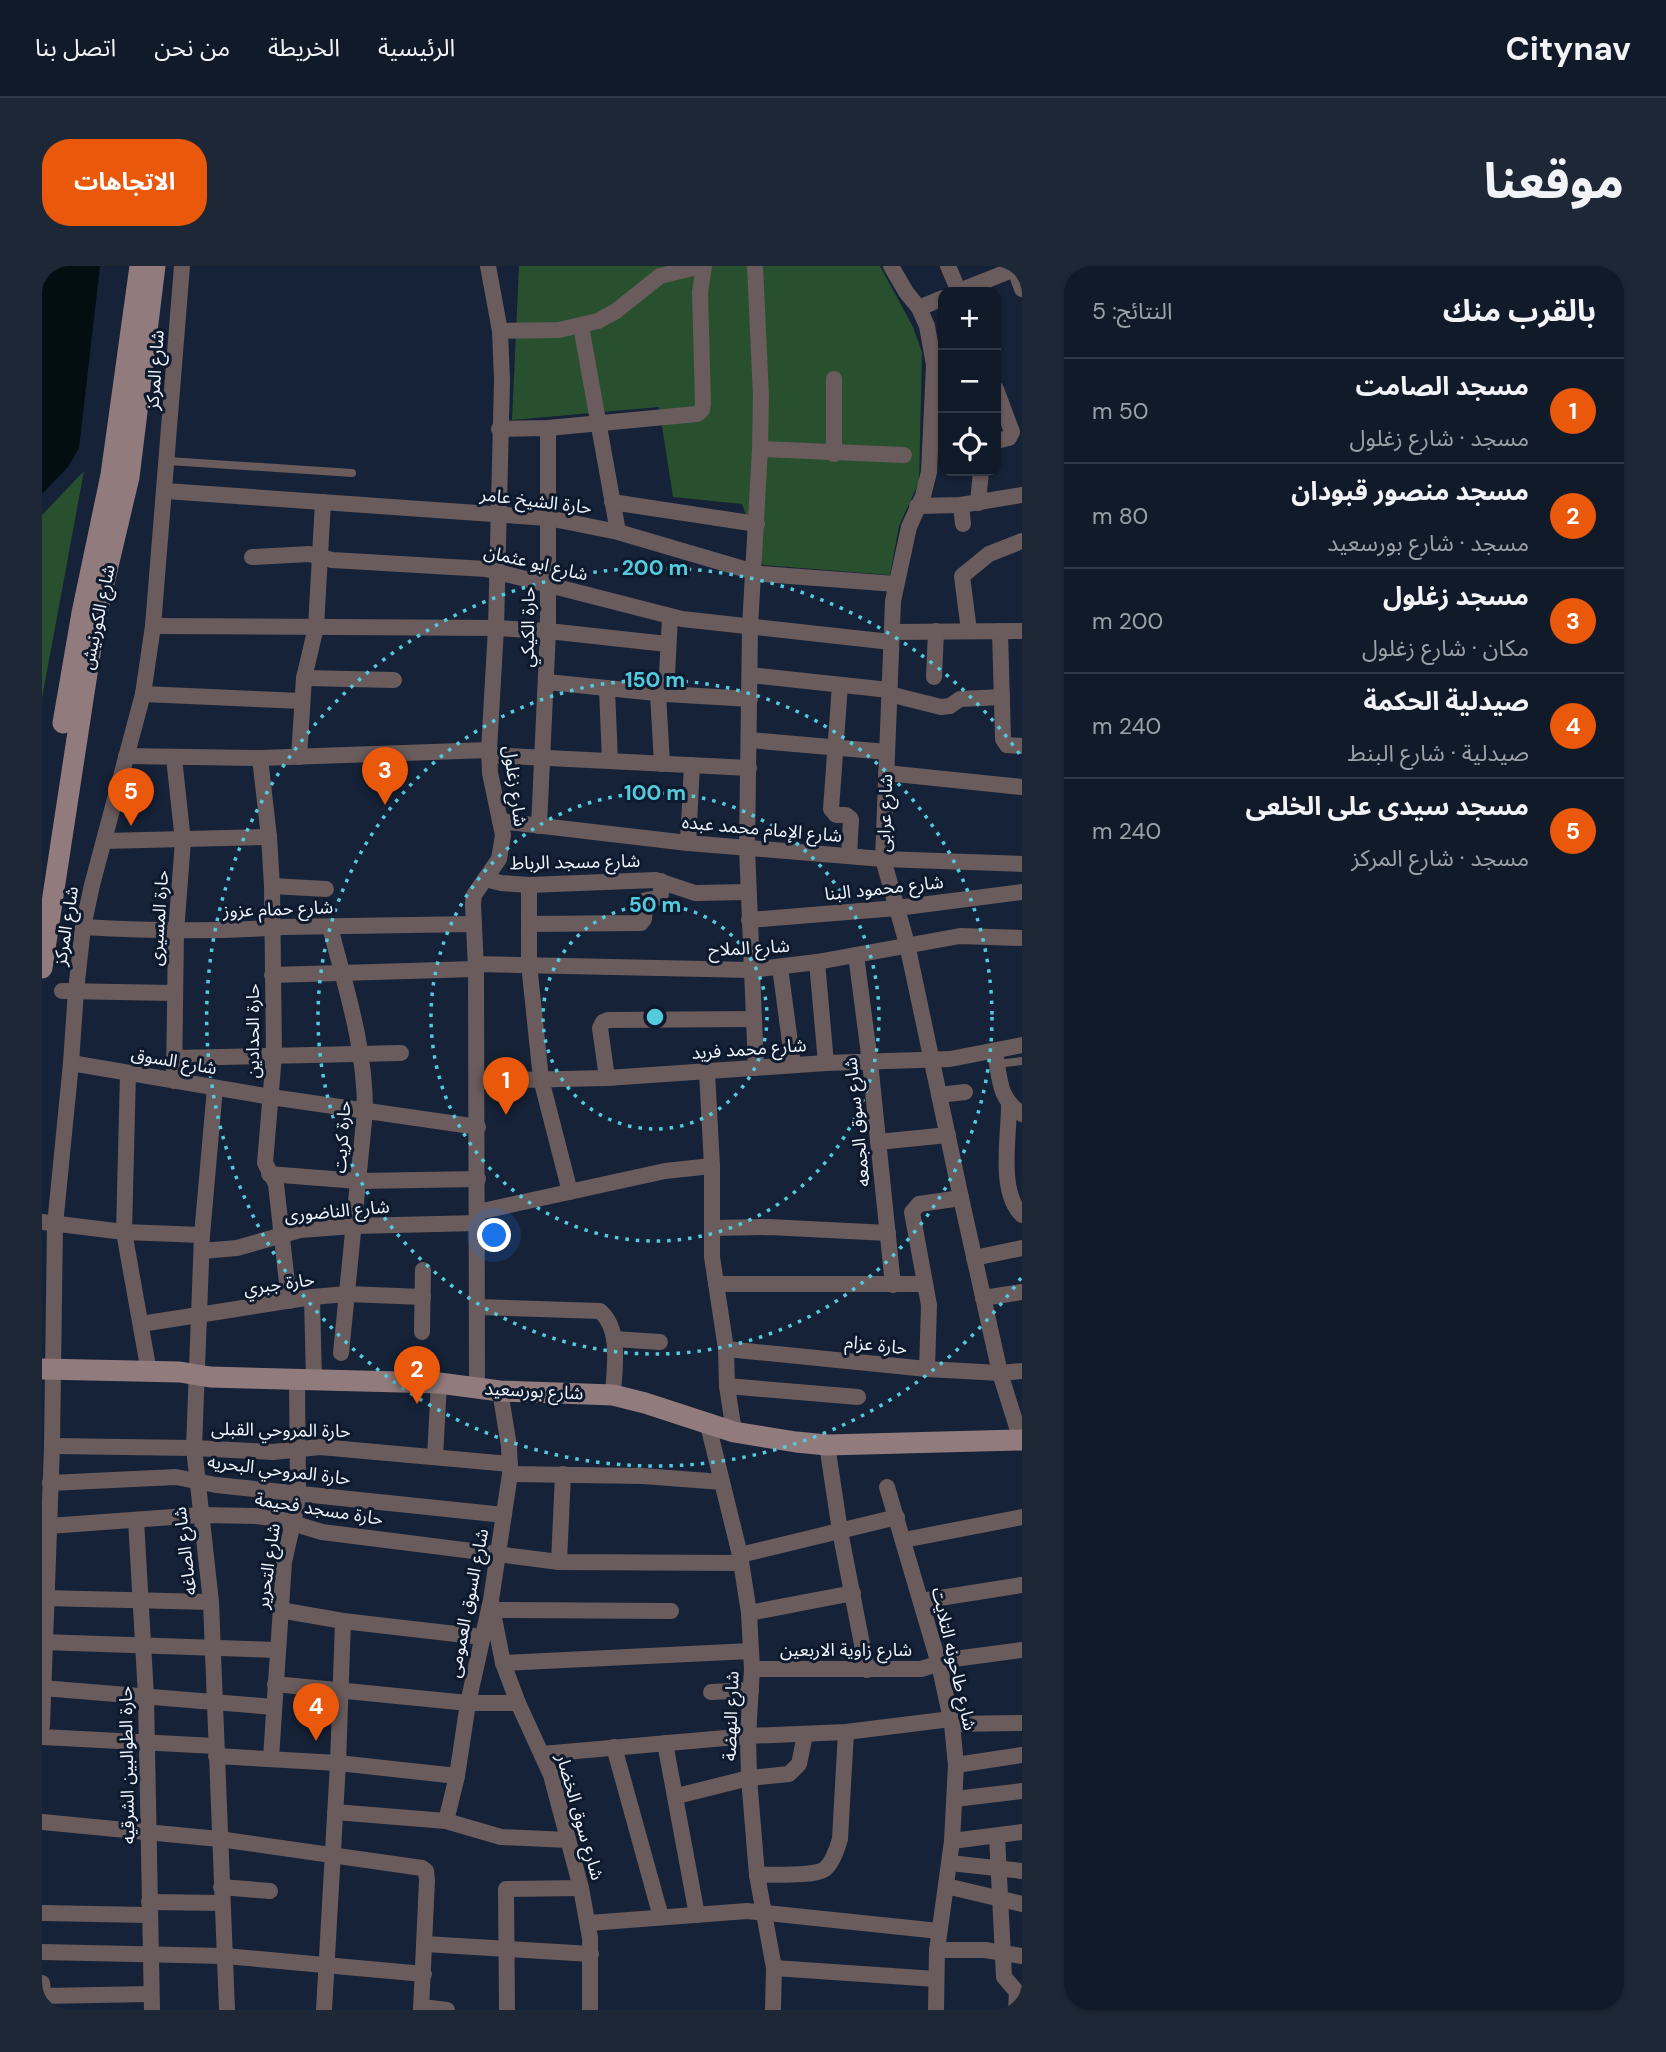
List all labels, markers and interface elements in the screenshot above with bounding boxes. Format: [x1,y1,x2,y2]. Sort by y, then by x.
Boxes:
text: Citynav [1506,27,1631,70]
text: اتصل بنا [35,32,116,63]
text: من نحن [154,32,230,63]
text: الخريطة [268,32,340,63]
text: الرئيسية [378,32,455,63]
button: الاتجاهات [42,139,207,226]
text: موقعنا [1484,149,1624,213]
map controls [938,287,1001,476]
button: + [938,287,1001,350]
text: بالقرب منك [1443,291,1596,330]
text: النتائج: 5 [1092,296,1173,326]
street label: شارع المركز [140,329,172,412]
button: − [938,350,1001,413]
text: مسجد الصامت [1355,369,1529,403]
text: 50 m [1092,396,1148,426]
text: 1 [1569,396,1577,426]
button: locate [938,413,1001,476]
text: مسجد · شارع زغلول [1350,423,1529,453]
text: مسجد منصور قبودان [1291,474,1529,508]
street label: حارة الشيخ عامر [478,482,593,521]
text: 80 m [1092,501,1148,531]
text: 2 [1566,501,1580,531]
text: مسجد · شارع بورسعيد [1327,528,1529,558]
street label: شارع ابو عثمان [481,539,590,589]
text: 200 m [622,554,688,582]
street label: شارع الكورنيش [75,562,123,672]
text: مسجد زغلول [1383,579,1529,613]
street label: حارة الكيكي [515,586,542,668]
text: 200 m [1092,606,1163,636]
text: 3 [1566,606,1580,636]
text: مكان · شارع زغلول [1362,633,1529,663]
text: 150 m [625,666,685,694]
text: صيدلية الحكمة [1364,684,1529,718]
text: 240 m [1092,711,1161,741]
text: 4 [1566,711,1580,741]
text: صيدلية · شارع البنط [1348,738,1529,768]
street label: شارع زغلول [495,744,533,828]
pin: 3 [362,747,408,805]
pin: 5 [108,768,154,826]
street label: شارع عرابى [872,774,900,852]
text: 100 m [624,779,686,807]
text: مسجد سيدى على الخلعى [1246,789,1529,823]
street label: شارع الإمام محمد عبده [681,810,843,850]
text: 240 m [1092,816,1161,846]
text: 5 [1566,816,1580,846]
text: مسجد · شارع المركز [1351,843,1529,873]
street label: شارع مسجد الرباط [510,849,640,877]
street label: حارة المسيرى [144,869,174,967]
street label: شارع محمود البنا [823,870,945,908]
street label: شارع المركز [48,885,86,969]
text: 50 m [629,891,681,919]
street label: شارع حمام عزوز [221,895,334,925]
street label: شارع الملاح [708,934,790,964]
street label: حارة الحدادين [241,983,265,1079]
centre of rings [643,1005,667,1029]
street label: شارع محمد فريد [691,1033,807,1067]
street label: شارع السوق [129,1042,219,1082]
street label: شارع سوق الجمعه [838,1056,878,1188]
pin: 1 [483,1057,529,1115]
street label: حارة كريت [327,1100,357,1174]
street label: شارع الناضورى [284,1194,391,1230]
your location [477,1218,511,1252]
street label: حارة جبري [242,1267,316,1302]
street label: حارة عزام [843,1330,908,1362]
pin: 2 [394,1346,440,1404]
street label: شارع بورسعيد [484,1376,584,1408]
street label: حارة المروحي القبلى [211,1417,351,1444]
street label: حارة المروحي البحريه [206,1449,352,1492]
street label: حارة مسجد فحيمة [253,1487,385,1531]
street label: شارع الصاغه [168,1505,204,1597]
street label: شارع التحرير [250,1522,288,1612]
street label: شارع السوق العمومى [442,1526,496,1680]
street label: شارع طاحونه التلايت [924,1585,982,1733]
street label: شارع زاوية الاربعين [780,1638,912,1664]
street label: شارع النهضة [717,1671,747,1761]
pin: 4 [293,1683,339,1741]
street label: حارة الطوالبين الشرقيه [114,1686,140,1844]
street label: شارع سوق الخضار [548,1750,610,1884]

